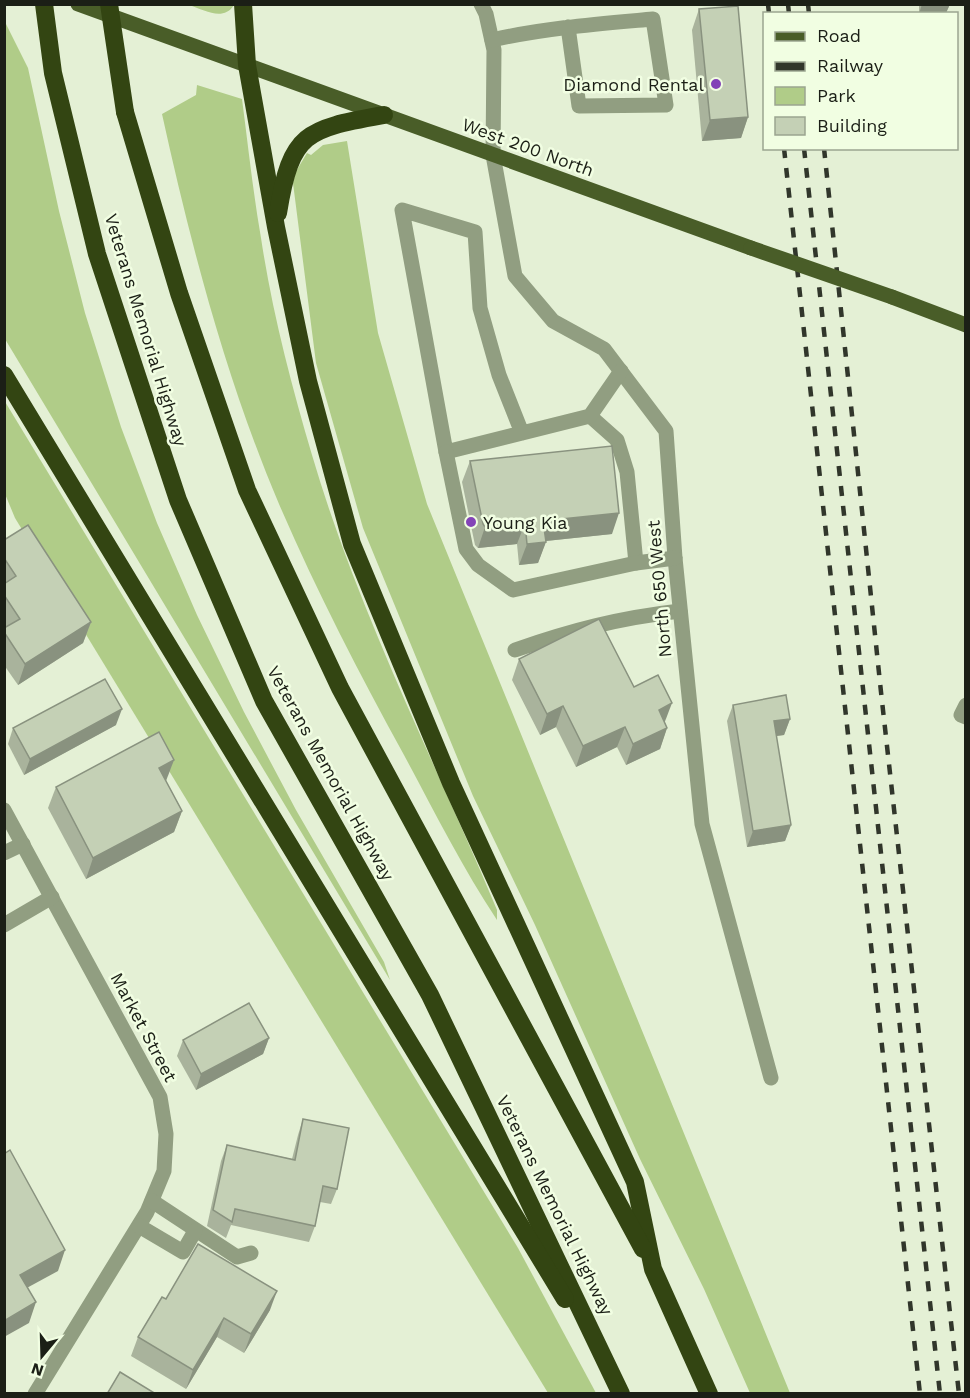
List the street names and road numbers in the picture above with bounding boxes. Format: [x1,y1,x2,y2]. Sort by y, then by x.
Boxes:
street label: West 200 North [459,113,597,181]
street label: Veterans Memorial Highway [101,211,192,450]
street label: North 650 West [642,519,675,659]
street label: Veterans Memorial Highway [263,662,399,885]
street label: Market Street [106,969,182,1086]
street label: Veterans Memorial Highway [492,1092,618,1319]

